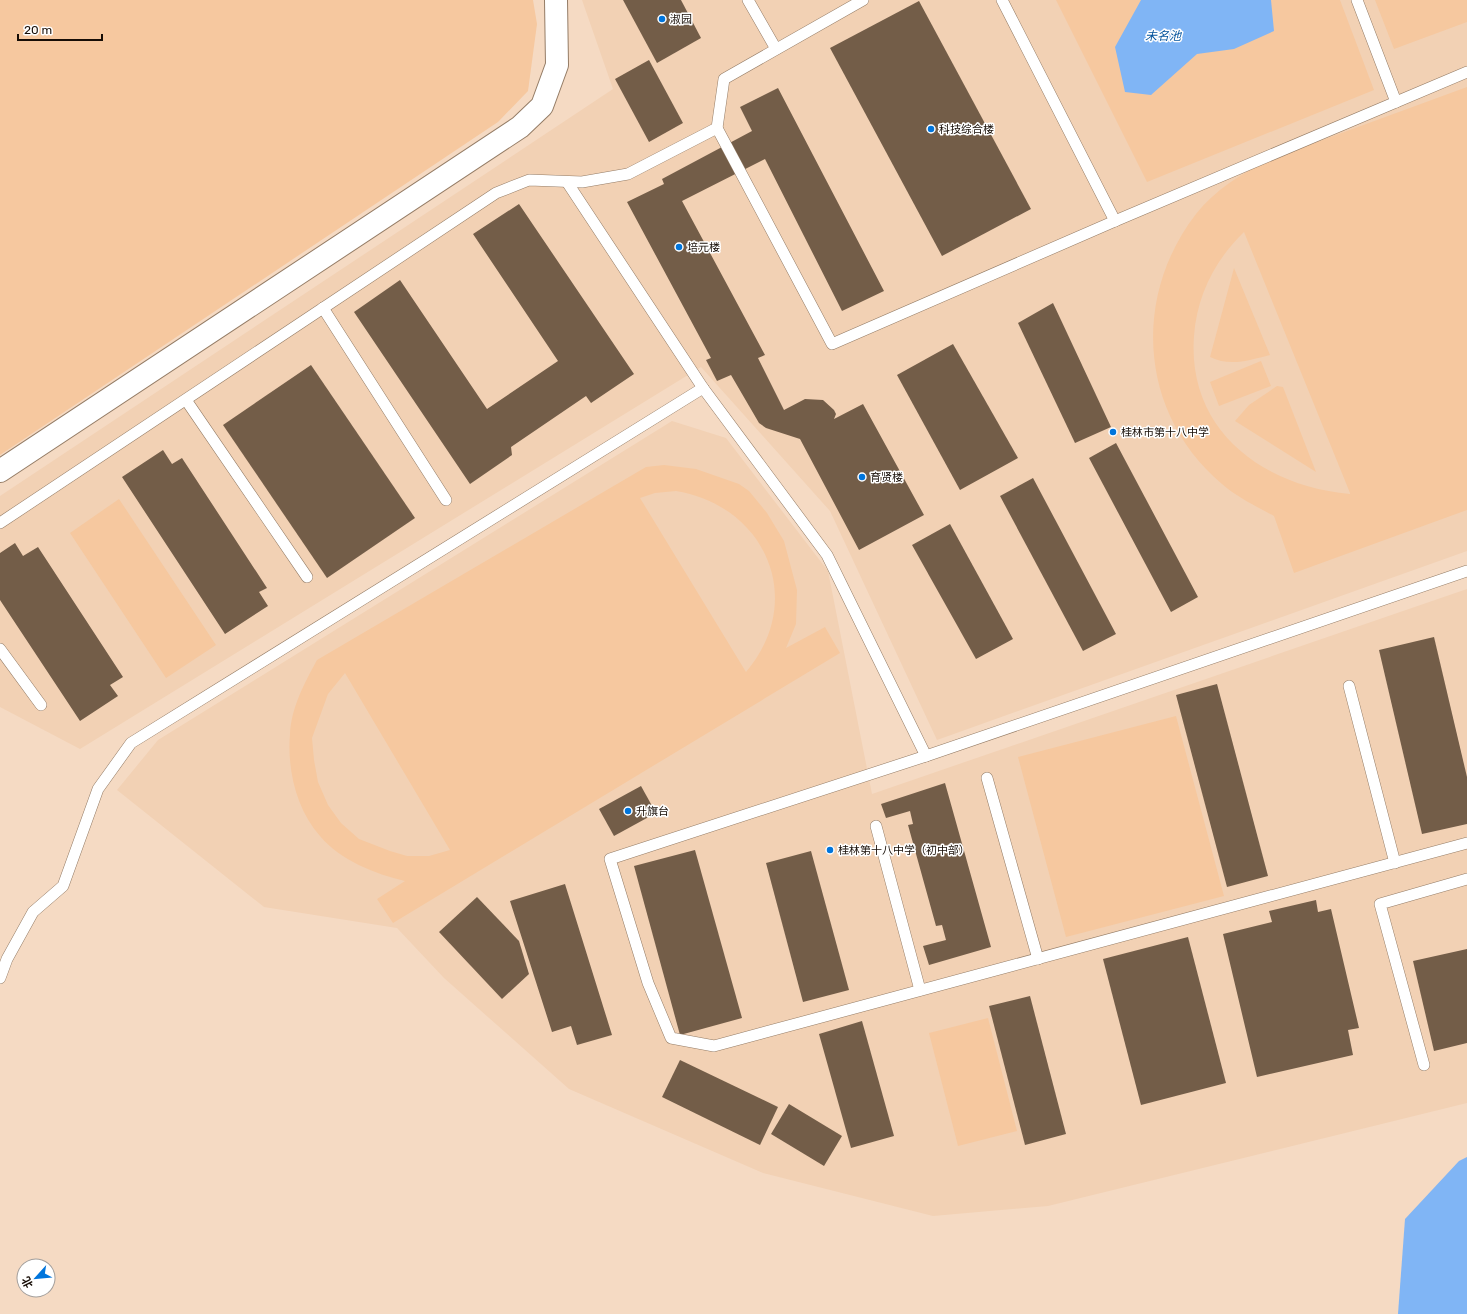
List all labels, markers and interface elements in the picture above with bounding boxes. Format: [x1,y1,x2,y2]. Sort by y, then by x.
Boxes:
place label: 淑园 [670,13,692,26]
marker: 淑园 [657,14,667,24]
scale bar [18,16,102,42]
text: 20 m [24,23,52,37]
water label: 未名池 [1145,29,1182,43]
place label: 科技综合楼 [939,123,994,136]
marker: 科技综合楼 [926,124,936,134]
place label: 培元楼 [687,241,720,254]
marker: 培元楼 [674,242,684,252]
place label: 桂林市第十八中学 [1121,426,1209,439]
marker: 桂林市第十八中学 [1108,427,1118,437]
place label: 育贤楼 [870,471,903,484]
marker: 育贤楼 [857,472,867,482]
place label: 升旗台 [636,805,669,818]
marker: 升旗台 [623,806,633,816]
place label: 桂林第十八中学（初中部） [838,844,970,857]
marker: 桂林第十八中学（初中部） [825,845,835,855]
north arrow [16,1258,56,1298]
text: 北 [19,1274,36,1290]

